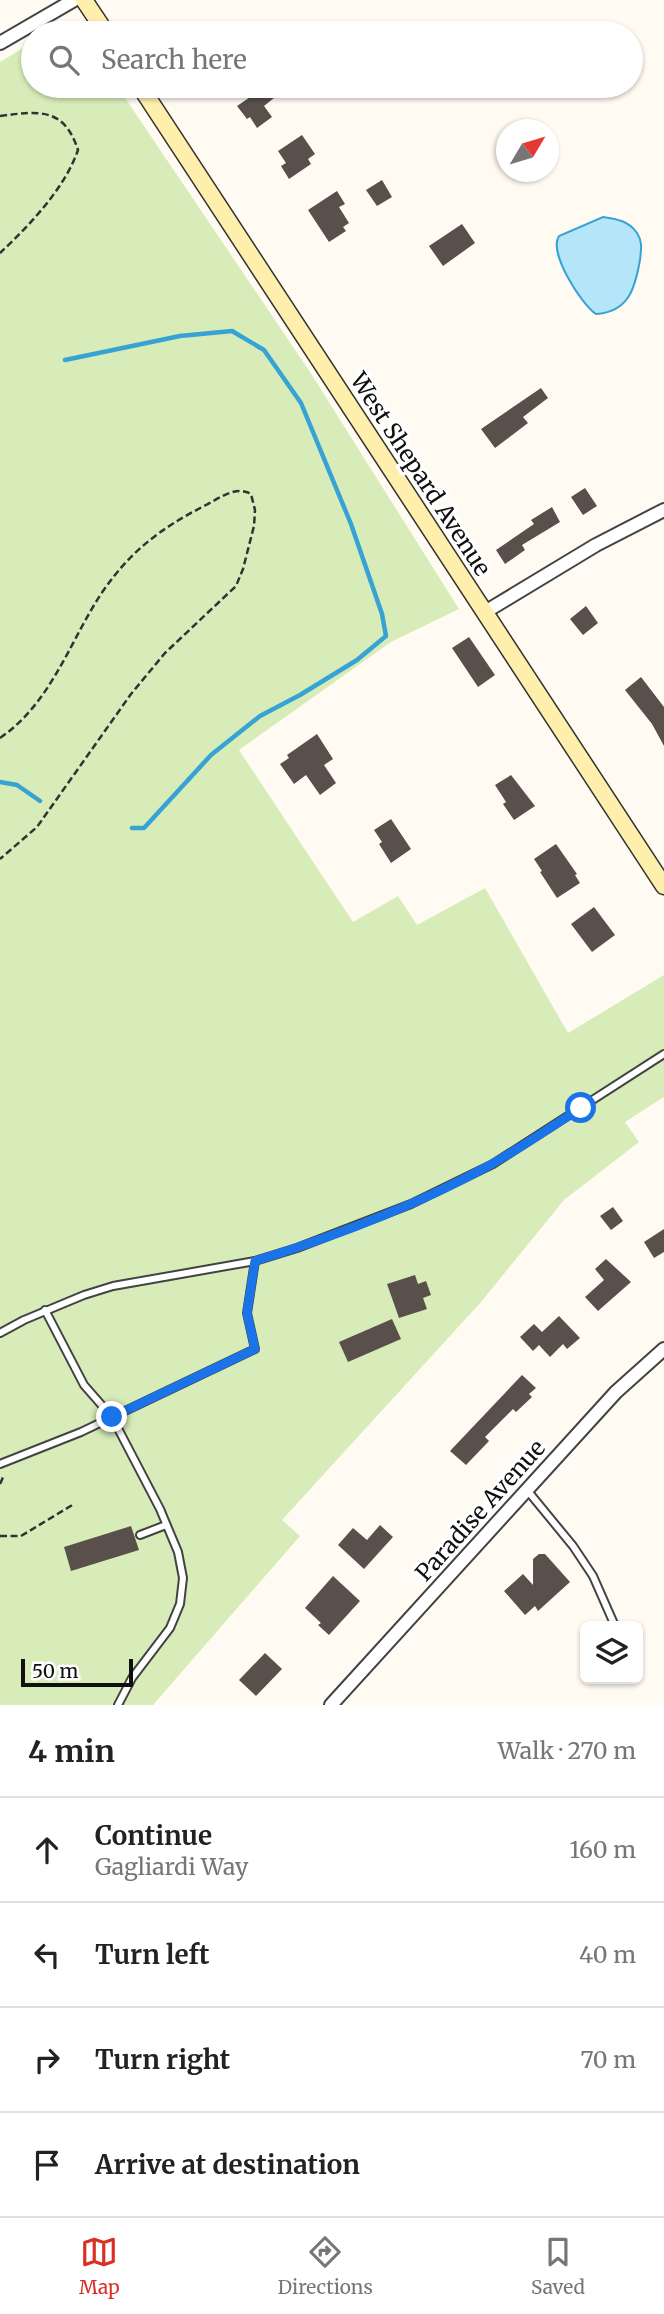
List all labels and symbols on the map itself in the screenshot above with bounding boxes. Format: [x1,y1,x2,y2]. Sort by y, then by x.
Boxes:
north arrow [496,119,559,182]
street label: West Shepard Avenue [344,366,498,581]
route start [565,1092,596,1123]
route end [96,1401,127,1432]
street label: Paradise Avenue [409,1433,551,1587]
scale bar [21,1656,133,1688]

